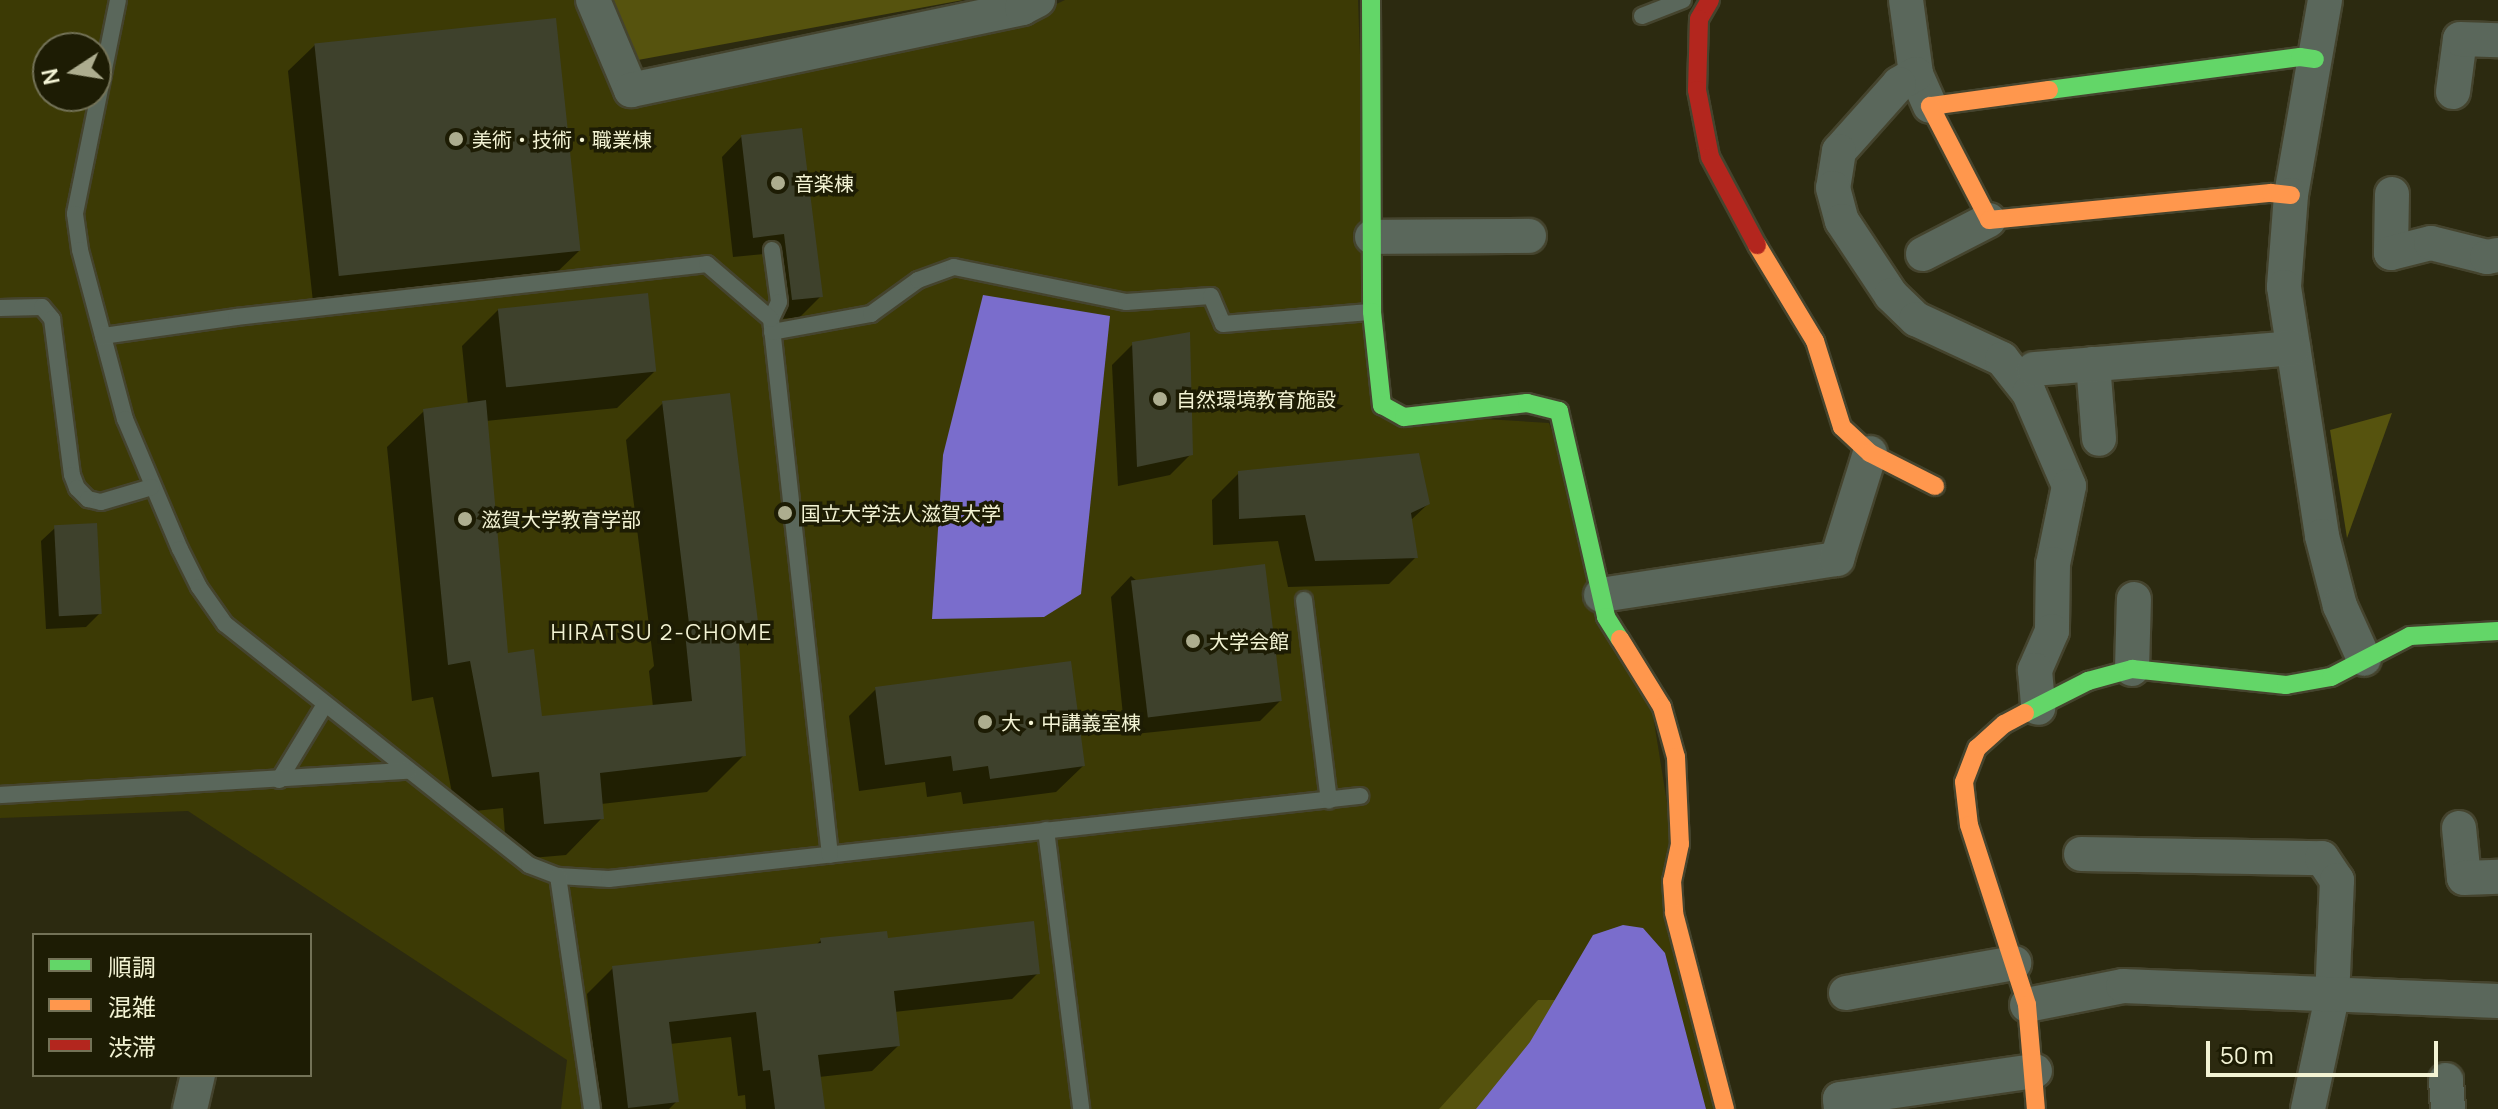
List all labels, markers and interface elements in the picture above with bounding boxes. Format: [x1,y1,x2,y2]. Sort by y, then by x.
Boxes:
north arrow [32,32,112,112]
text: N [34,66,67,87]
place label: 美術・技術・職業棟 [472,127,652,151]
marker: 美術・技術・職業棟 [447,130,465,148]
place label: 音楽棟 [794,171,854,195]
marker: 音楽棟 [769,174,787,192]
place label: 自然環境教育施設 [1176,387,1336,411]
marker: 自然環境教育施設 [1151,390,1169,408]
place label: 国立大学法人滋賀大学 [801,501,1001,525]
marker: 国立大学法人滋賀大学 [776,504,794,522]
place label: 滋賀大学教育学部 [481,507,641,531]
marker: 滋賀大学教育学部 [456,510,474,528]
district label: HIRATSU 2-CHOME [551,620,773,646]
place label: 大学会館 [1209,629,1289,653]
marker: 大学会館 [1184,632,1202,650]
place label: 大・中講義室棟 [1001,710,1141,734]
marker: 大・中講義室棟 [976,713,994,731]
legend [32,933,312,1077]
text: 順調 [108,950,156,983]
text: 混雑 [108,990,156,1023]
scale bar [2210,1025,2442,1075]
text: 渋滞 [108,1030,156,1063]
text: 50 m [2220,1038,2274,1071]

